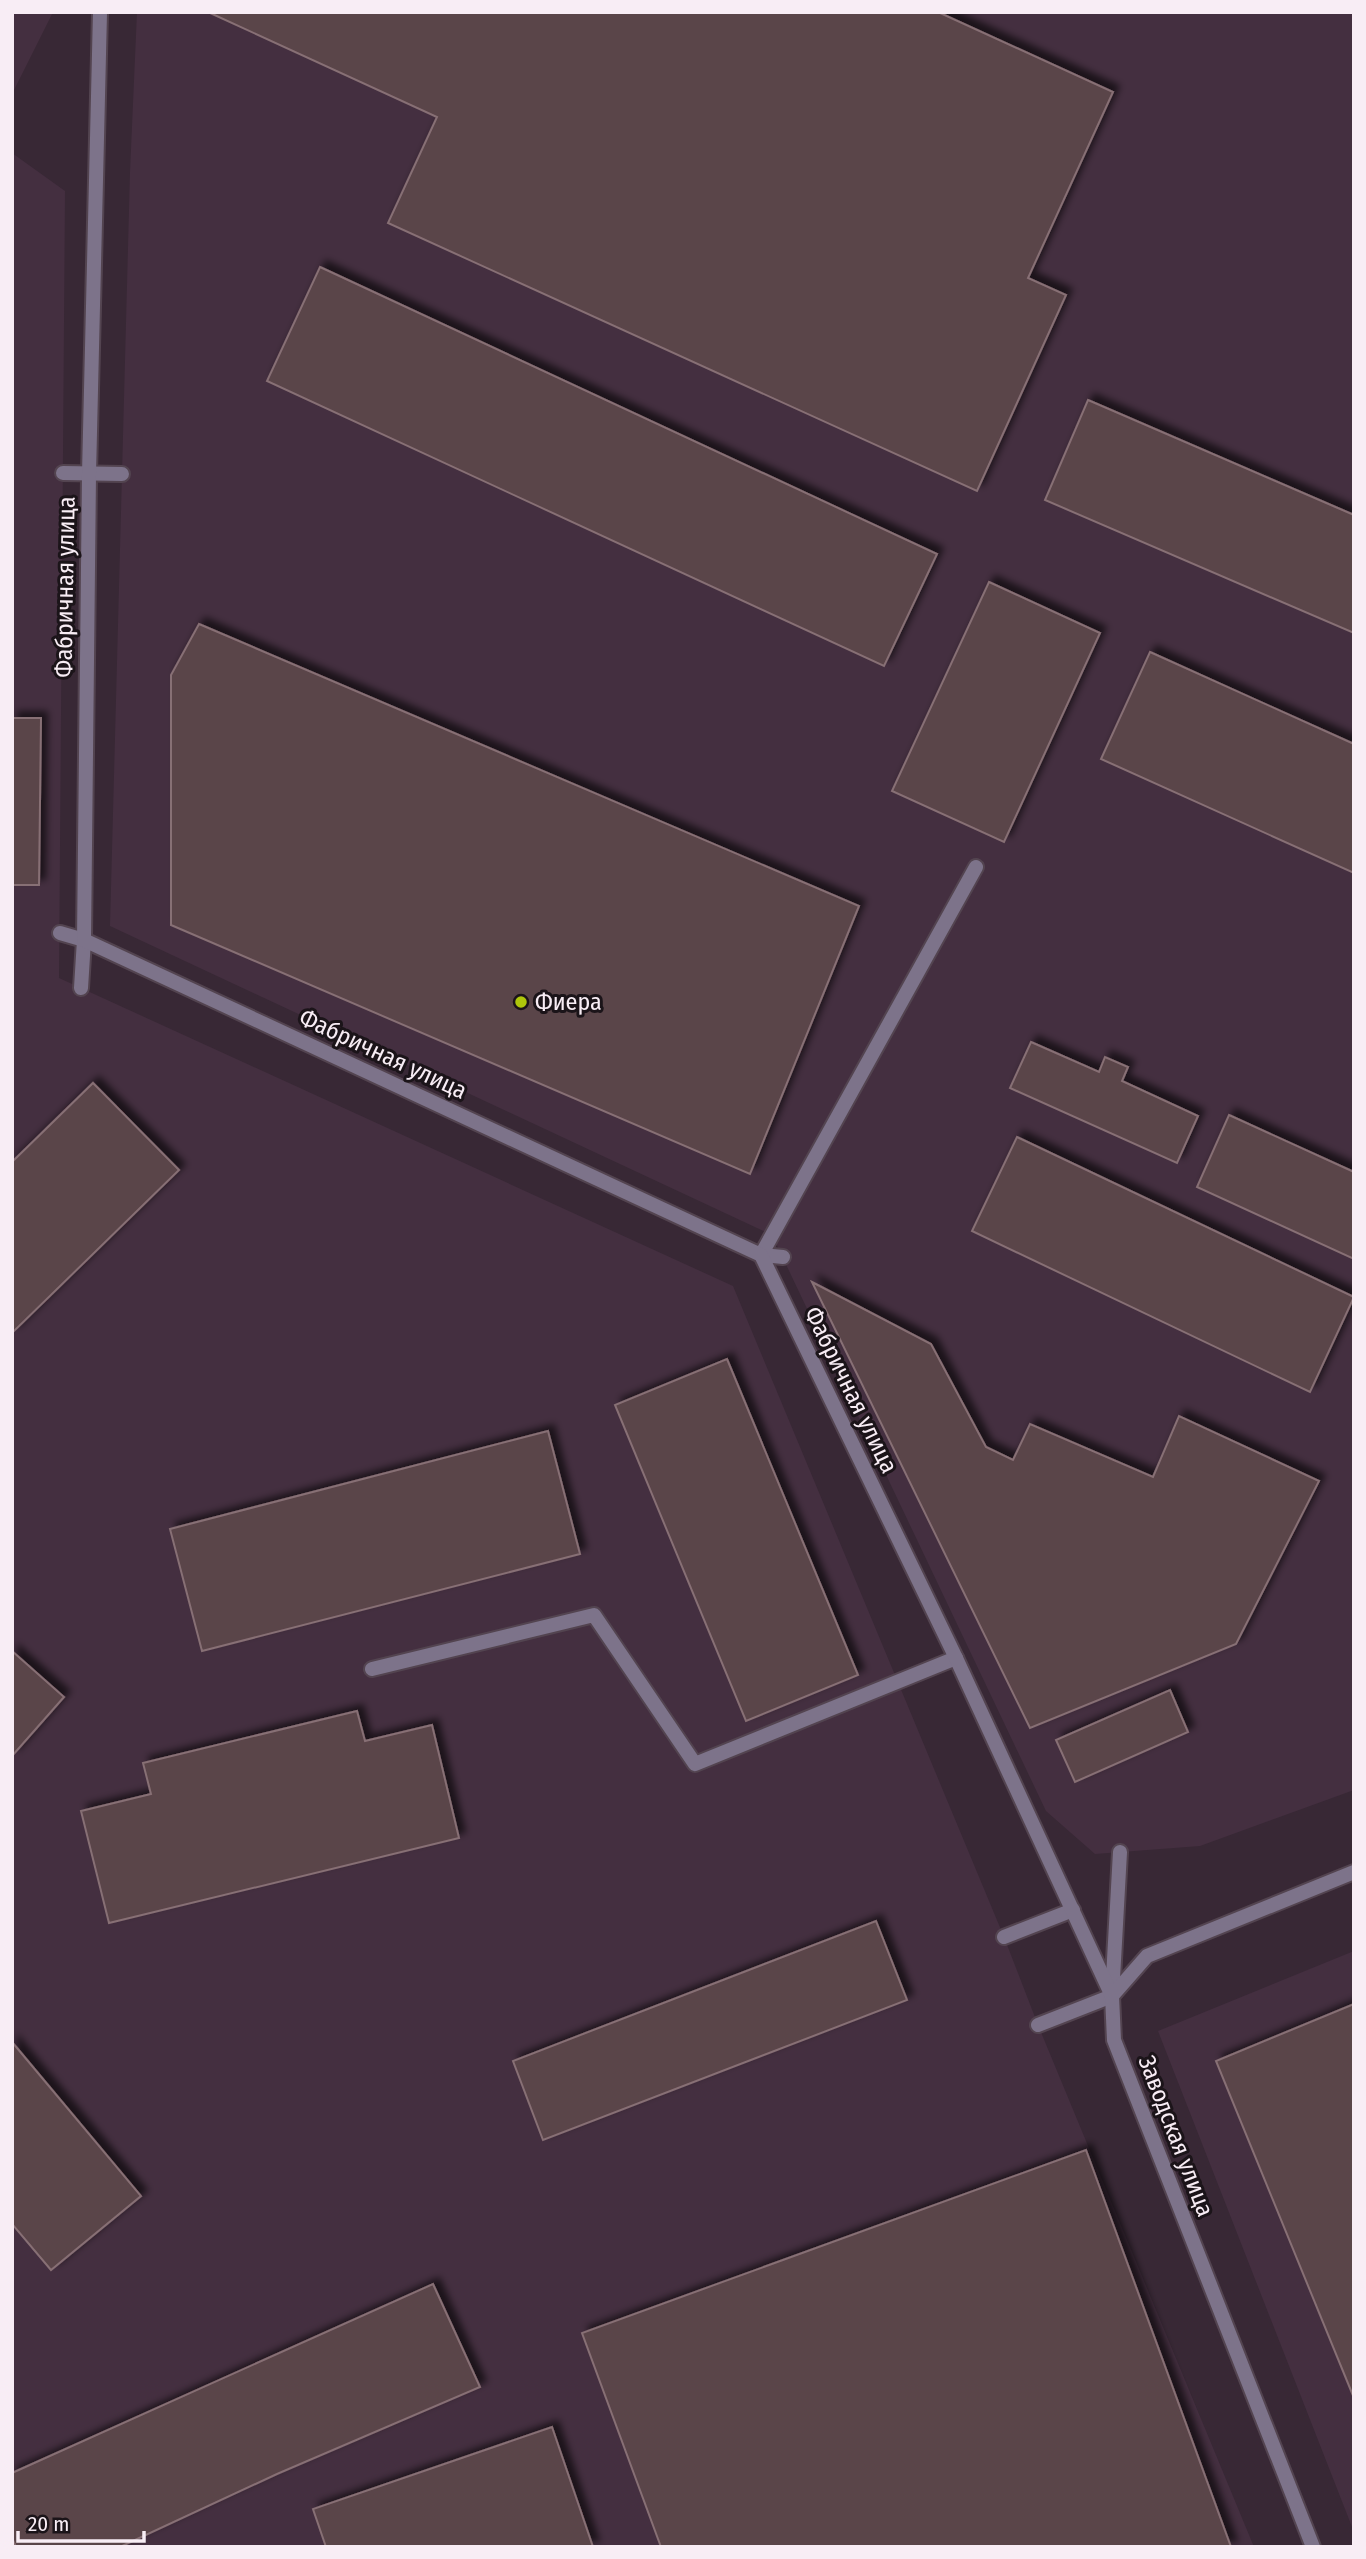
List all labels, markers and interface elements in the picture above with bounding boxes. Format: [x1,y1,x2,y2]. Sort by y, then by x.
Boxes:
street label: Фабричная улица [49,496,81,678]
place label: Фиера [535,988,602,1016]
marker: Фиера [513,994,529,1010]
street label: Фабричная улица [295,1003,471,1105]
street label: Фабричная улица [799,1302,903,1478]
street label: Заводская улица [1132,2052,1220,2220]
scale bar [18,2500,144,2544]
text: 20 m [28,2511,69,2537]

